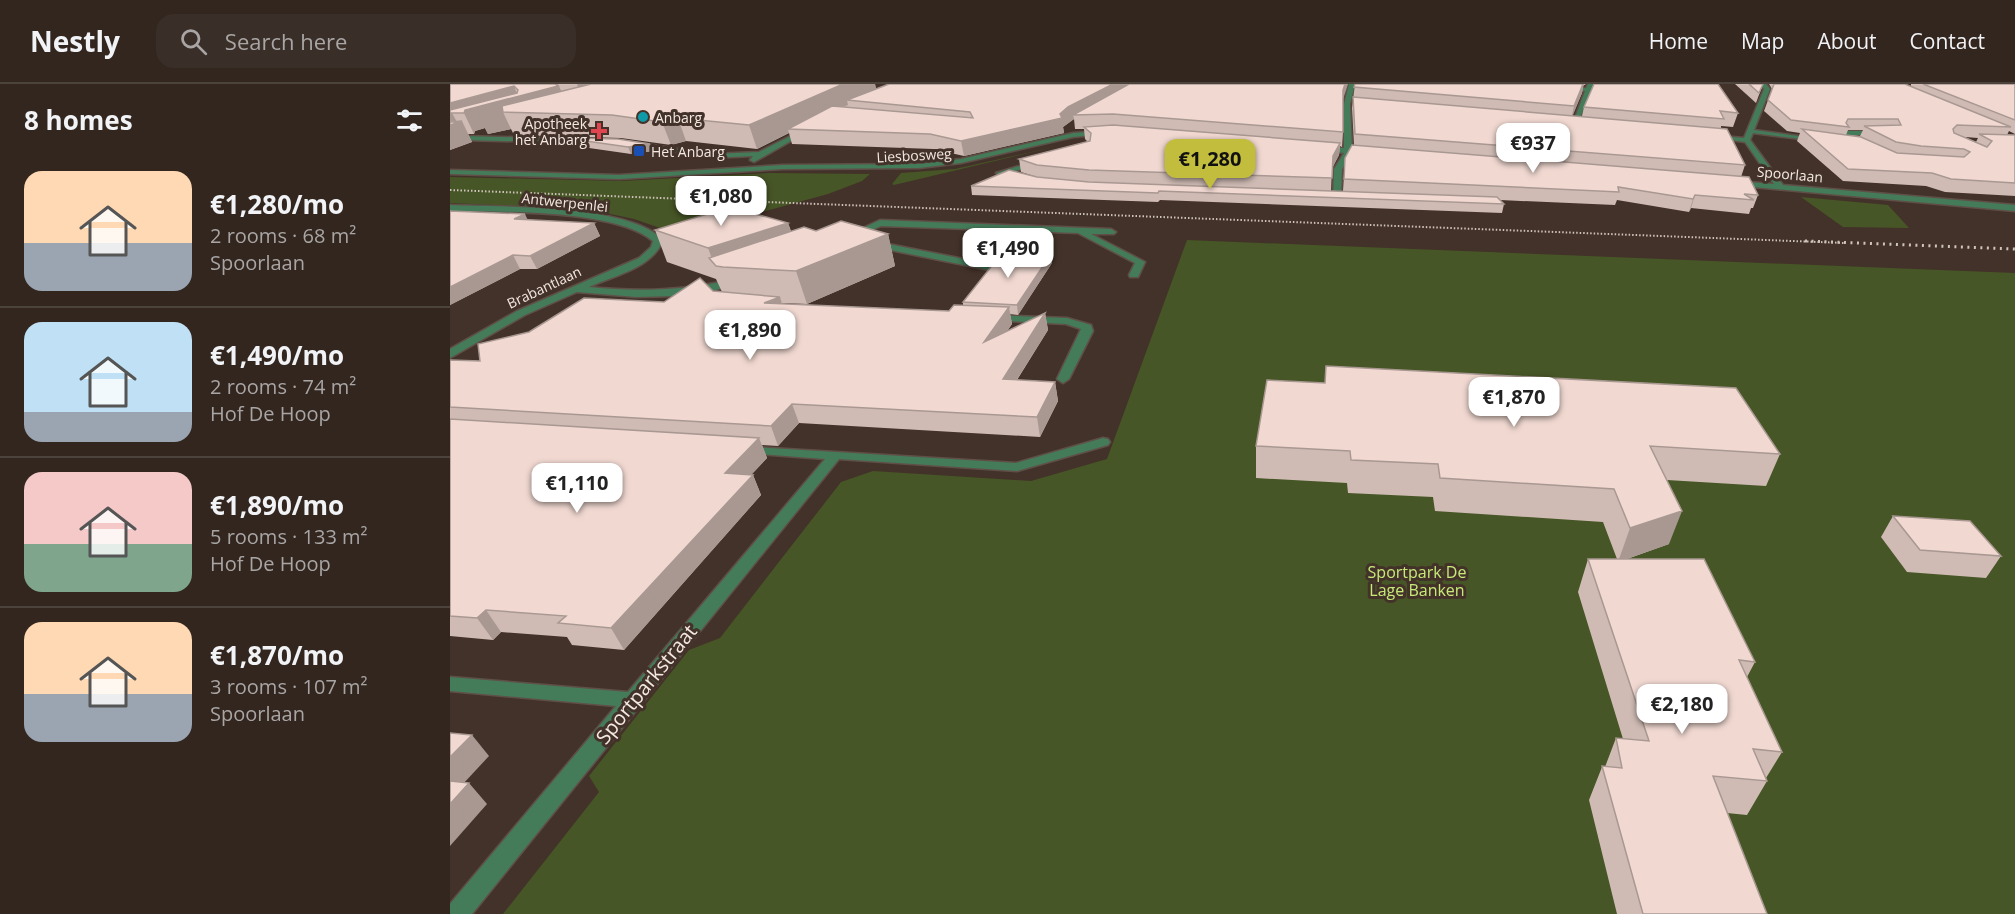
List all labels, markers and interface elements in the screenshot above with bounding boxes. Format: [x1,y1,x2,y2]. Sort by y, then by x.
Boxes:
search box [156,14,576,68]
text: Nestly [30,22,120,60]
icon: search [177,25,210,58]
text: Search here [225,26,347,56]
text: Home [1649,27,1708,55]
text: Map [1741,27,1784,55]
text: About [1817,27,1877,55]
text: Contact [1910,27,1985,55]
text: 8 homes [24,102,133,138]
icon: filters [393,104,426,137]
place label: Anbarg [655,108,703,127]
marker: Anbarg [636,110,650,124]
place label: Apotheek het Anbarg [515,114,588,149]
pin: €937 [1497,123,1569,174]
marker: Apotheek het Anbarg [592,124,606,138]
text: €937 [1510,129,1556,156]
pin: €1,280 [1161,139,1259,190]
place label: Het Anbarg [651,142,725,161]
marker: Het Anbarg [632,144,646,158]
street label: Liesbosweg [876,144,953,166]
text: €1,280 [1179,145,1241,172]
street label: Spoorlaan [1756,162,1824,186]
pin: €1,080 [672,176,770,227]
text: €1,080 [690,182,752,209]
text: €1,280/mo [210,186,344,222]
street label: Antwerpenlei [521,188,609,216]
icon: home [72,195,144,267]
text: 2 rooms · 68 m² [210,222,356,249]
pin: €1,490 [959,228,1057,279]
text: €1,490 [977,234,1039,261]
text: Spoorlaan [210,249,305,276]
street label: Brabantlaan [504,261,584,313]
pin: €1,890 [701,310,799,361]
text: €1,890 [719,316,781,343]
text: €1,490/mo [210,337,344,373]
icon: home [72,346,144,418]
text: 2 rooms · 74 m² [210,373,356,400]
pin: €1,870 [1465,377,1563,428]
text: €1,870 [1483,383,1545,410]
text: Hof De Hoop [210,400,331,427]
pin: €1,110 [528,463,626,514]
text: €1,110 [546,469,608,496]
text: €1,890/mo [210,487,344,523]
icon: home [72,496,144,568]
text: 5 rooms · 133 m² [210,523,368,550]
text: Hof De Hoop [210,550,331,577]
park label: Sportpark De Lage Banken [1368,561,1466,601]
street label: Sportparkstraat [589,618,703,750]
text: €1,870/mo [210,637,344,673]
icon: home [72,646,144,718]
text: 3 rooms · 107 m² [210,673,368,700]
pin: €2,180 [1633,684,1731,735]
text: €2,180 [1651,690,1713,717]
text: Spoorlaan [210,700,305,727]

